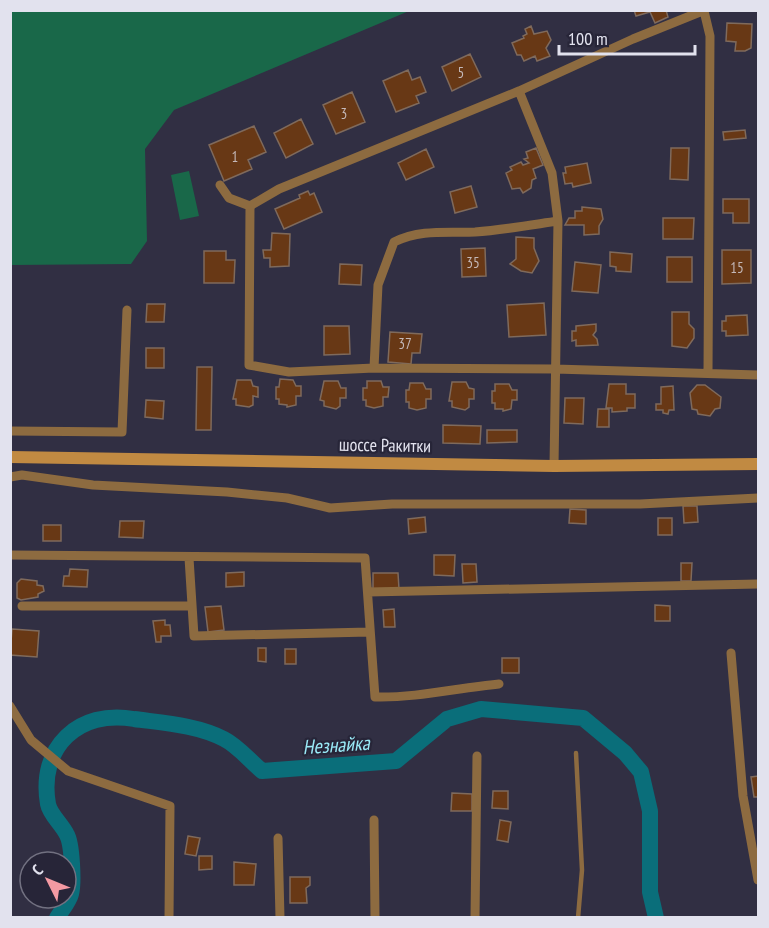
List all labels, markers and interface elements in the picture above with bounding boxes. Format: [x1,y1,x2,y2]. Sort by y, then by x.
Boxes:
scale bar [559,18,696,56]
text: 100 m [568,27,608,50]
house number: 5 [458,63,464,82]
house number: 3 [341,104,347,123]
house number: 1 [232,147,238,166]
house number: 35 [466,253,480,272]
house number: 15 [730,258,744,277]
house number: 37 [398,334,412,353]
street label: шоссе Ракитки [339,433,431,457]
water label: Незнайка [302,730,371,760]
north arrow [18,850,78,910]
text: С [27,860,47,879]

